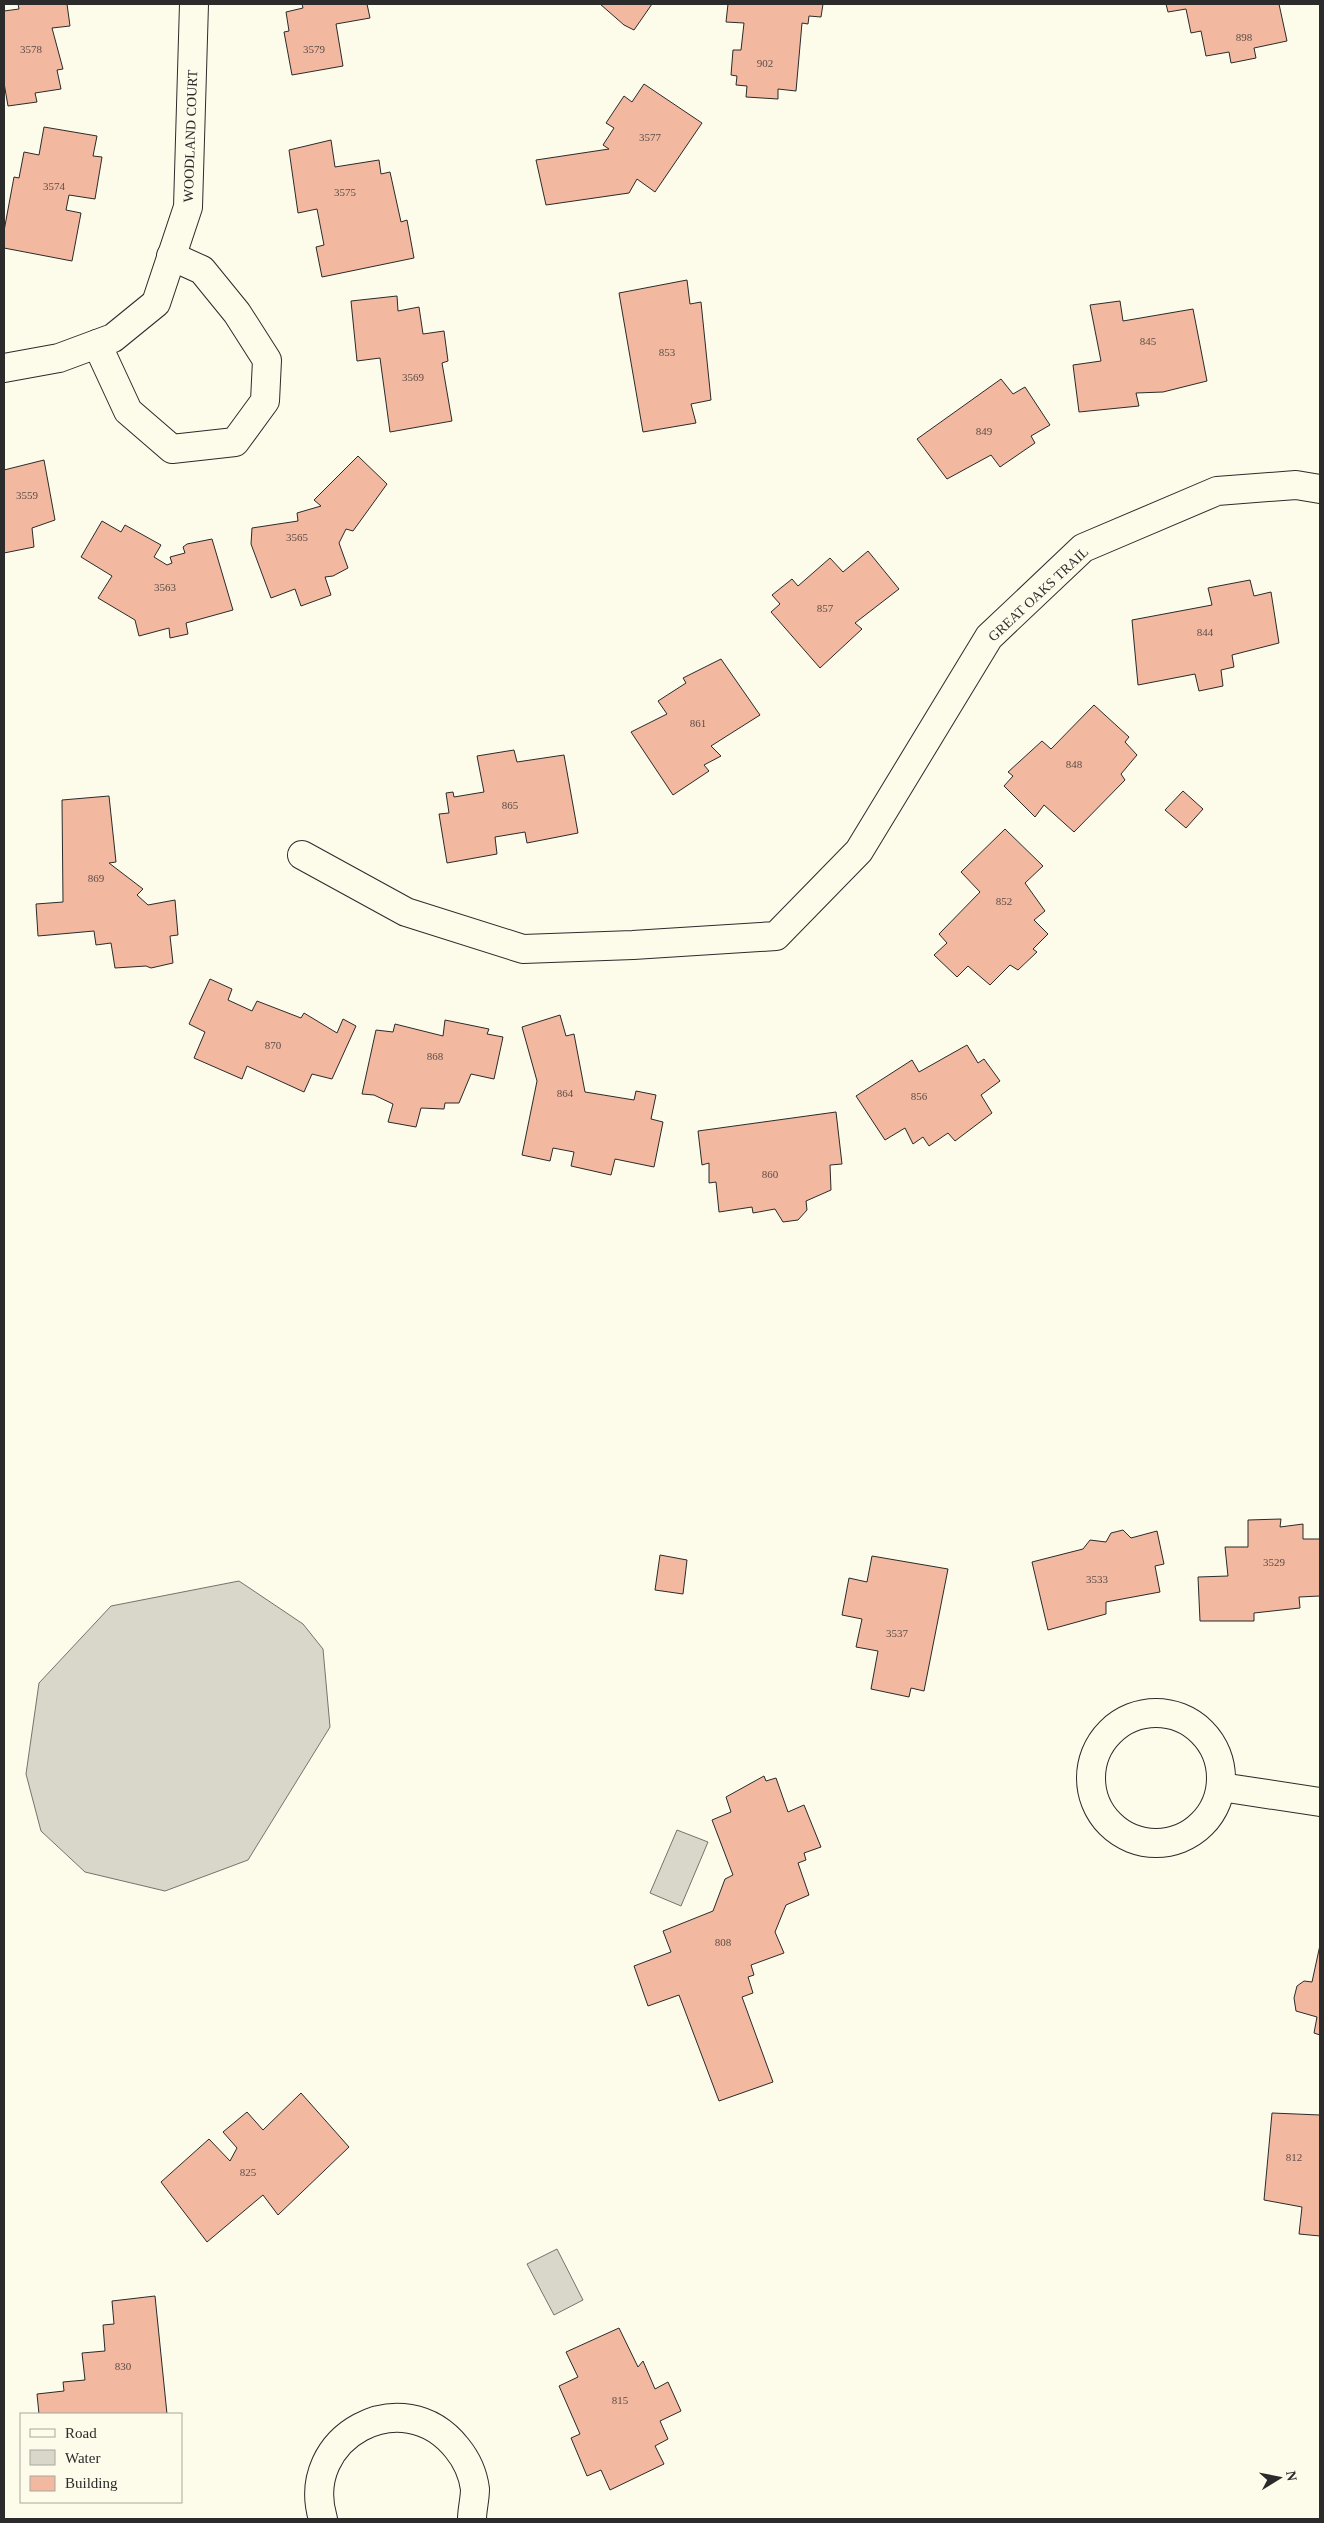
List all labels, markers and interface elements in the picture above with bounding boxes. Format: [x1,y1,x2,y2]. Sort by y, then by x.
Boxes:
house number: 898 [1236,31,1253,43]
house number: 3578 [20,43,43,55]
house number: 3579 [303,43,326,55]
house number: 902 [757,57,773,69]
street label: WOODLAND COURT [181,69,200,203]
house number: 3577 [639,131,662,143]
house number: 3574 [43,180,66,192]
house number: 3575 [334,186,357,198]
house number: 845 [1140,335,1157,347]
house number: 853 [659,346,676,358]
house number: 3569 [402,371,425,383]
house number: 849 [976,425,993,437]
house number: 3559 [16,489,39,501]
house number: 3565 [286,531,309,543]
street label: GREAT OAKS TRAIL [985,544,1091,645]
house number: 3563 [154,581,177,593]
house number: 857 [817,602,834,614]
house number: 844 [1197,626,1214,638]
house number: 861 [690,717,706,729]
house number: 848 [1066,758,1083,770]
house number: 865 [502,799,519,811]
house number: 869 [88,872,105,884]
house number: 852 [996,895,1012,907]
house number: 870 [265,1039,282,1051]
house number: 868 [427,1050,444,1062]
house number: 864 [557,1087,574,1099]
house number: 856 [911,1090,928,1102]
house number: 860 [762,1168,779,1180]
house number: 3529 [1263,1556,1286,1568]
house number: 3533 [1086,1573,1109,1585]
house number: 3537 [886,1627,909,1639]
house number: 808 [715,1936,732,1948]
house number: 812 [1286,2151,1302,2163]
house number: 825 [240,2166,257,2178]
house number: 830 [115,2360,132,2372]
house number: 815 [612,2394,629,2406]
legend [20,2413,182,2503]
text: Road [65,2425,97,2441]
text: Water [65,2450,100,2466]
north arrow [1254,2453,1304,2503]
text: N [1283,2470,1300,2482]
text: Building [65,2475,118,2491]

